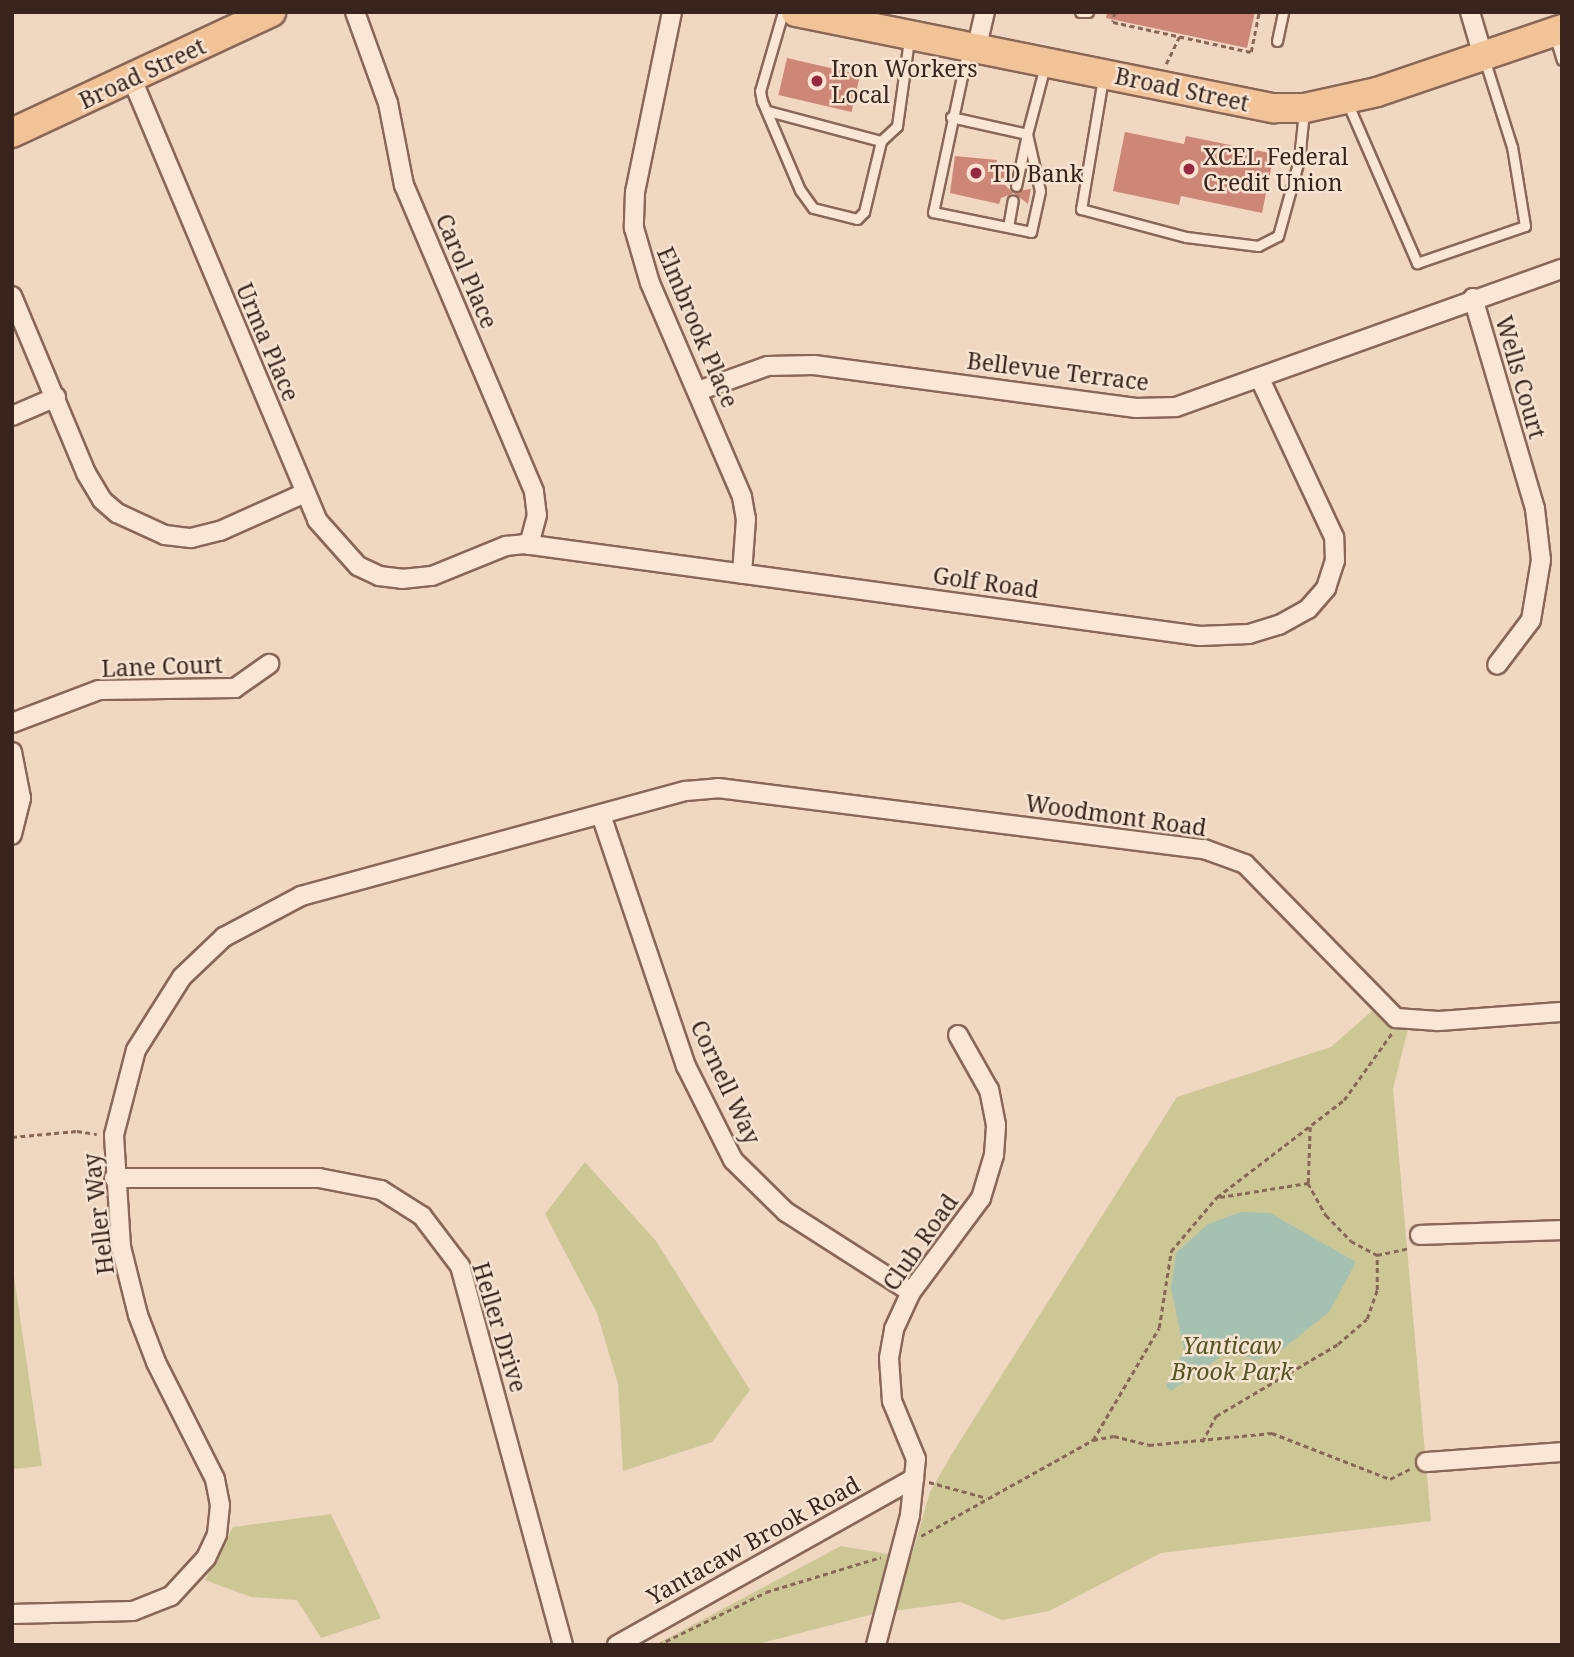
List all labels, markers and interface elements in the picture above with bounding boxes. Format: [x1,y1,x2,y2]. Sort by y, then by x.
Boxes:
street label: Broad Street [74,32,210,114]
place label: Iron Workers Local [831,54,978,108]
street label: Broad Street [1112,61,1252,117]
marker: Iron Workers Local [809,73,825,89]
place label: XCEL Federal Credit Union [1203,142,1348,196]
place label: TD Bank [990,159,1083,187]
marker: XCEL Federal Credit Union [1181,161,1197,177]
marker: TD Bank [968,165,984,181]
street label: Carol Place [430,210,504,332]
street label: Elmbrook Place [652,243,744,411]
street label: Urma Place [231,279,305,405]
street label: Wells Court [1490,312,1552,442]
street label: Bellevue Terrace [965,346,1151,396]
street label: Golf Road [931,561,1041,603]
street label: Lane Court [101,650,223,682]
street label: Woodmont Road [1024,789,1208,841]
street label: Cornell Way [685,1016,767,1148]
street label: Heller Way [77,1152,119,1276]
street label: Club Road [877,1188,963,1296]
street label: Heller Drive [467,1259,533,1395]
park label: Yanticaw Brook Park [1171,1331,1293,1385]
street label: Yantacaw Brook Road [642,1470,864,1610]

